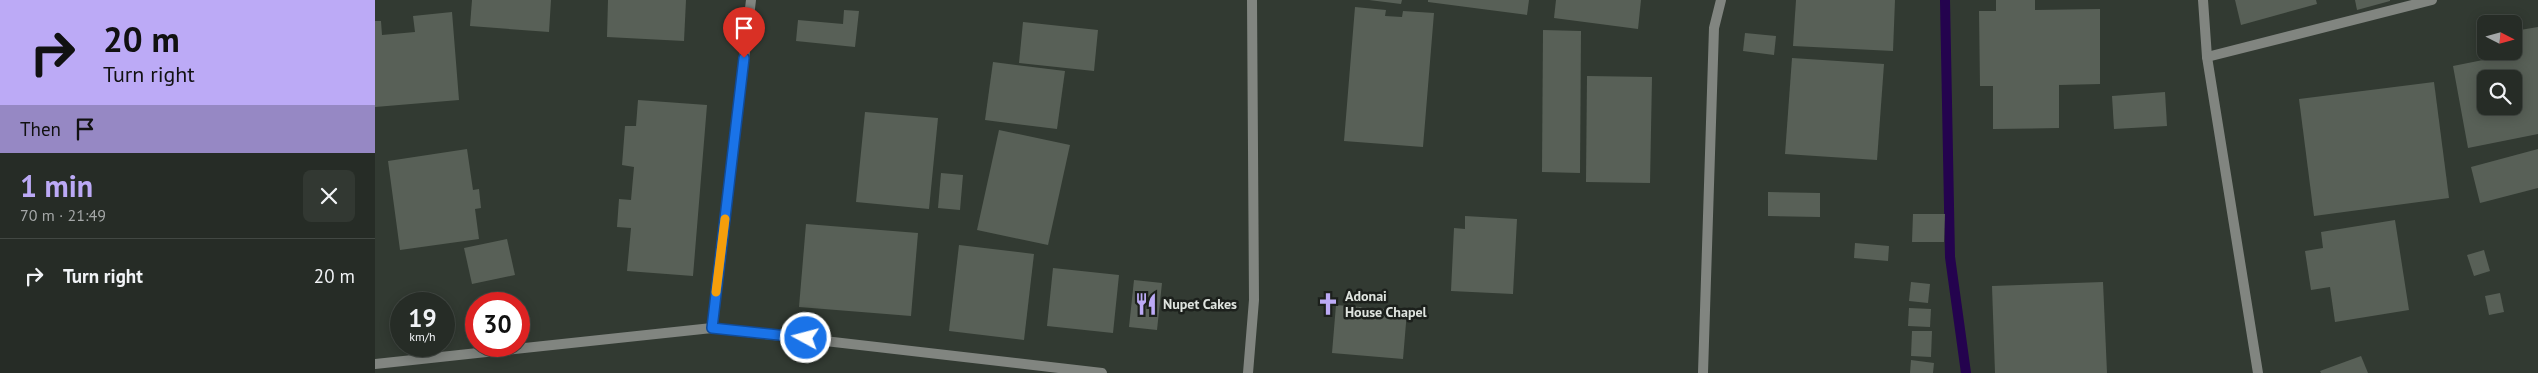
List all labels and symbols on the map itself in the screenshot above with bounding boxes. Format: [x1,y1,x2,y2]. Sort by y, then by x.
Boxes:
pin [723,7,765,58]
north arrow [2477,15,2523,60]
place label: Adonai House Chapel [1345,287,1428,321]
restaurant icon: Nupet Cakes [1133,291,1159,317]
church icon: Adonai House Chapel [1315,291,1341,317]
speed limit sign: 30 [465,292,530,357]
place label: Nupet Cakes [1163,295,1237,313]
position arrow [779,311,831,363]

